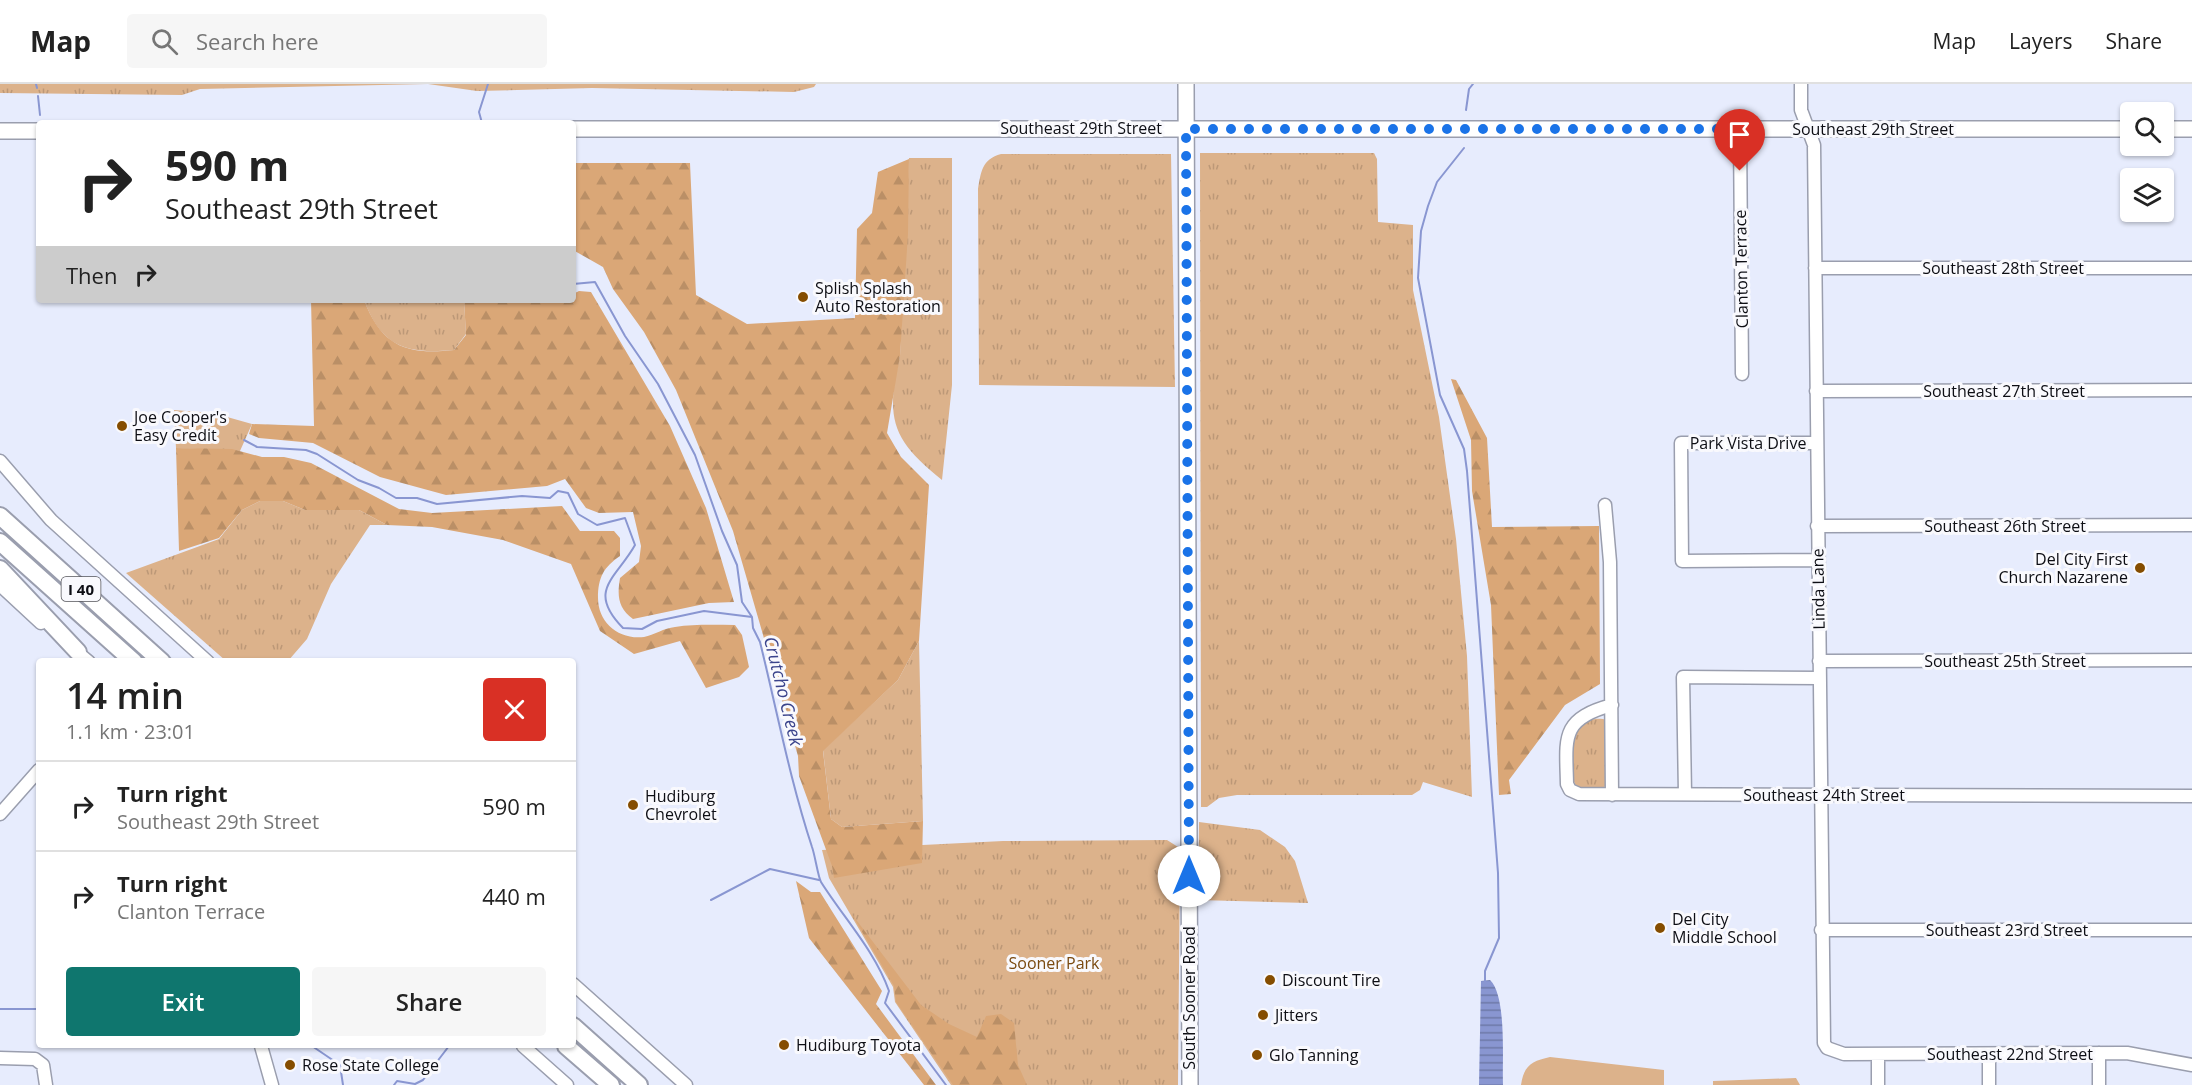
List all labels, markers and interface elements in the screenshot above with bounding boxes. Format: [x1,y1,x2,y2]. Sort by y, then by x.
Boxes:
search box [127,14,547,68]
text: Map [30,22,91,60]
icon: search [148,25,181,58]
text: Search here [196,26,319,56]
text: Map [1933,27,1976,55]
text: Layers [2009,27,2073,55]
text: Share [2106,27,2162,55]
map controls [2120,102,2174,222]
button: search [2120,102,2174,156]
pin [1714,109,1765,171]
street label: Southeast 29th Street [1000,117,1162,139]
icon: arrive [1723,118,1756,151]
street label: Southeast 29th Street [1792,118,1954,140]
text: 590 m [165,136,289,193]
icon: right [66,144,144,222]
button: layers [2120,168,2174,222]
text: Southeast 29th Street [165,190,438,227]
street label: Clanton Terrace [1729,210,1753,328]
street label: Southeast 28th Street [1922,257,2084,279]
icon: right [129,258,162,291]
text: Then [66,260,117,290]
place label: Splish Splash Auto Restoration [815,277,941,317]
marker: Splish Splash Auto Restoration [796,290,810,304]
street label: Southeast 27th Street [1923,380,2085,402]
place label: Joe Cooper's Easy Credit [132,406,227,446]
marker: Joe Cooper's Easy Credit [115,419,129,433]
street label: Park Vista Drive [1690,432,1806,454]
street label: Southeast 26th Street [1924,515,2086,537]
street label: Linda Lane [1806,548,1830,630]
place label: Del City First Church Nazarene [1998,548,2128,588]
marker: Del City First Church Nazarene [2133,561,2147,575]
road number: I 40 [62,577,100,601]
water label: Crutcho Creek [759,634,809,749]
street label: Southeast 25th Street [1924,650,2086,672]
text: 14 min [66,671,184,720]
button: close [483,678,546,741]
text: 1.1 km · 23:01 [66,718,195,745]
text: Turn right [117,778,228,808]
street label: Southeast 24th Street [1743,784,1905,806]
place label: Hudiburg Chevrolet [645,785,717,825]
icon: right [66,790,99,823]
text: 590 m [482,791,546,821]
marker: Hudiburg Chevrolet [626,798,640,812]
text: Southeast 29th Street [117,808,319,835]
position arrow [1157,844,1221,908]
text: Turn right [117,868,228,898]
icon: right [66,880,99,913]
text: 440 m [482,881,546,911]
text: Clanton Terrace [117,898,265,925]
place label: Del City Middle School [1672,908,1777,948]
street label: Southeast 23rd Street [1926,919,2089,941]
marker: Del City Middle School [1653,921,1667,935]
street label: South Sooner Road [1178,926,1200,1070]
park label: Sooner Park [1009,952,1100,974]
button: Exit [66,967,300,1036]
button: Share [312,967,546,1036]
place label: Discount Tire [1282,969,1380,991]
marker: Discount Tire [1263,973,1277,987]
place label: Jitters [1273,1004,1318,1026]
marker: Jitters [1256,1008,1270,1022]
place label: Hudiburg Toyota [796,1034,921,1056]
marker: Hudiburg Toyota [777,1038,791,1052]
street label: Southeast 22nd Street [1927,1043,2093,1065]
place label: Glo Tanning [1269,1044,1359,1066]
marker: Glo Tanning [1250,1048,1264,1062]
place label: Rose State College [302,1054,439,1076]
marker: Rose State College [283,1058,297,1072]

